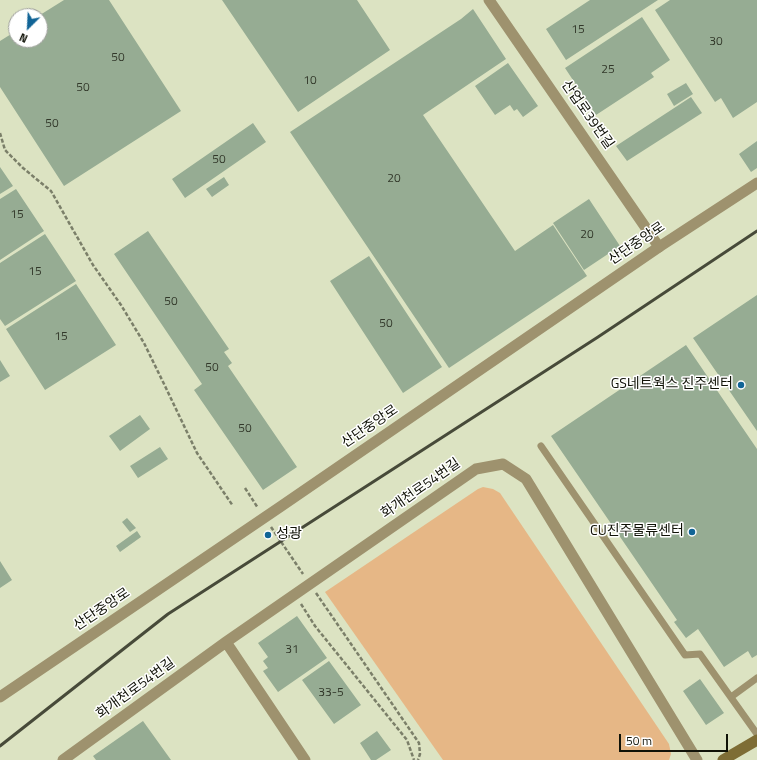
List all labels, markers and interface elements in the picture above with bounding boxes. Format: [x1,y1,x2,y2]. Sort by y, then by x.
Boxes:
north arrow [8,8,48,48]
house number: 15 [571,23,585,37]
text: N [17,29,30,47]
house number: 30 [709,35,723,49]
house number: 50 [111,51,125,65]
house number: 25 [601,63,615,77]
house number: 10 [303,74,317,88]
street label: 산업로39번길 [557,77,617,153]
house number: 50 [76,81,90,95]
house number: 50 [45,117,59,131]
house number: 50 [212,153,226,167]
house number: 20 [387,172,401,186]
house number: 15 [10,208,24,222]
street label: 산단중앙로 [606,219,668,269]
house number: 20 [580,228,594,242]
house number: 15 [28,265,42,279]
house number: 50 [164,295,178,309]
house number: 50 [379,317,393,331]
house number: 15 [54,330,68,344]
house number: 50 [205,361,219,375]
place label: GS네트웍스 진주센터 [611,377,733,393]
marker: GS네트웍스 진주센터 [736,380,746,390]
street label: 산단중앙로 [339,402,401,452]
house number: 50 [238,422,252,436]
street label: 화개천로54번길 [378,455,464,523]
place label: CU진주물류센터 [590,524,684,540]
place label: 성광 [276,527,302,543]
marker: CU진주물류센터 [687,527,697,537]
marker: 성광 [263,530,273,540]
street label: 산단중앙로 [71,585,133,635]
house number: 31 [285,643,299,657]
street label: 화개천로54번길 [93,655,179,723]
house number: 33-5 [318,686,344,700]
scale bar [621,726,730,752]
text: 50 m [626,731,652,750]

